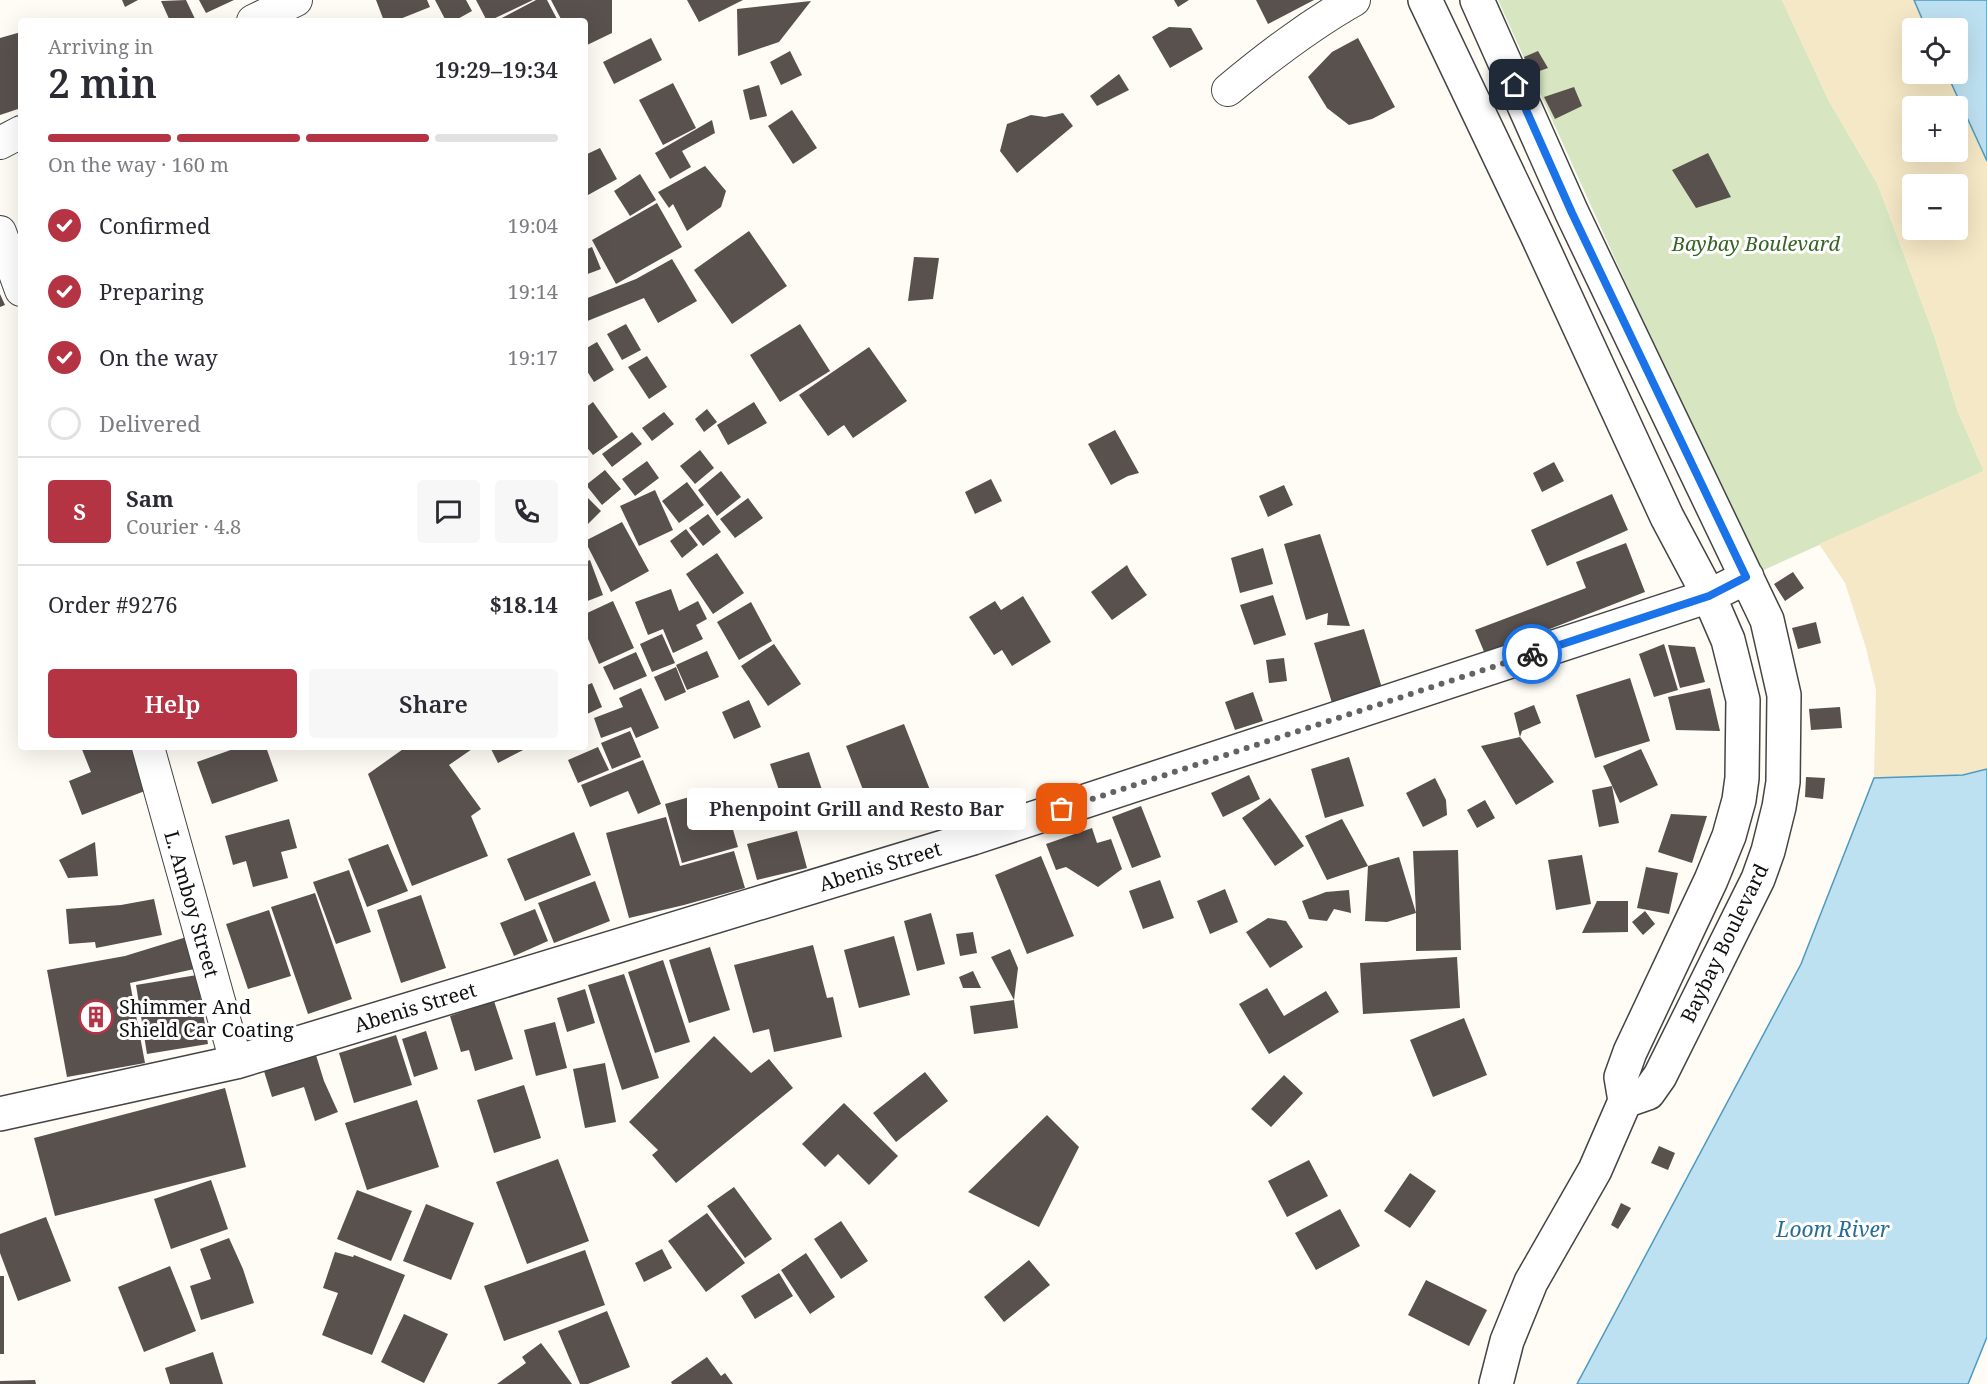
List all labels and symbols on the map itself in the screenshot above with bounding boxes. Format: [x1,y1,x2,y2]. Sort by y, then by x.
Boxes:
pin [1489,59,1540,110]
park label: Baybay Boulevard [1671,230,1841,257]
courier [1502,624,1562,684]
pin [1036,783,1087,834]
callout: Phenpoint Grill and Resto Bar [687,788,1026,830]
street label: L. Amboy Street [158,828,226,980]
street label: Abenis Street [816,835,944,897]
street label: Baybay Boulevard [1674,859,1774,1027]
street label: Abenis Street [351,976,479,1038]
place label: Shimmer And Shield Car Coating [119,993,294,1043]
building icon: Shimmer And Shield Car Coating [78,999,114,1035]
water label: Loom River [1775,1215,1890,1243]

